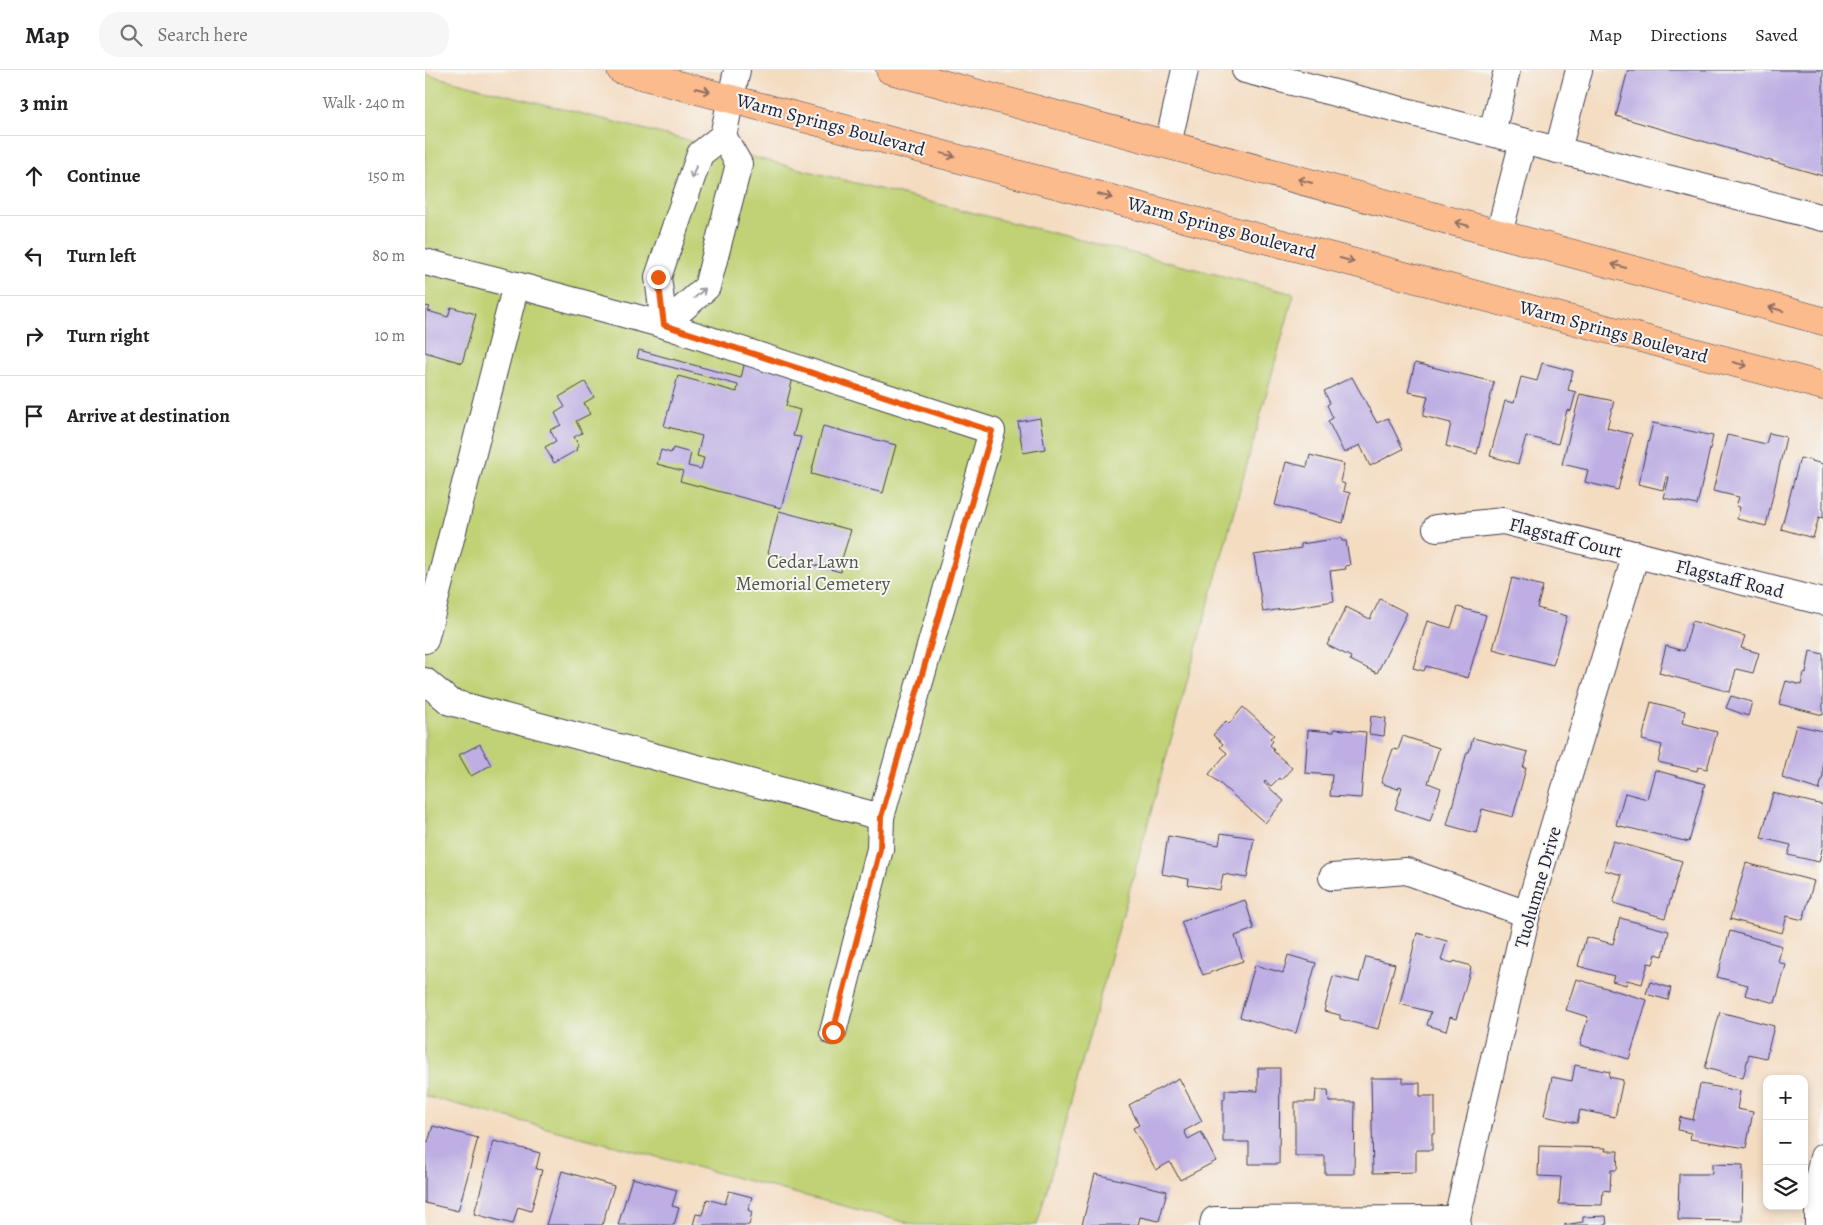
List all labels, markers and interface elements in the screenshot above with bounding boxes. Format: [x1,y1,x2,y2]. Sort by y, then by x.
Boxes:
search box [99,12,449,57]
text: Map [25,19,69,51]
icon: search [117,21,145,49]
text: Search here [157,22,248,48]
text: Map [1589,23,1622,47]
text: Directions [1650,23,1727,47]
text: Saved [1755,23,1798,47]
one-way arrow [694,86,710,95]
street label: Warm Springs Boulevard [733,87,929,163]
text: 3 min [20,89,68,117]
text: Walk · 240 m [323,92,405,114]
one-way arrow [939,150,955,160]
icon: ahead [20,162,48,190]
text: Continue [67,163,141,189]
one-way arrow [688,164,698,180]
text: 150 m [368,165,405,187]
one-way arrow [1298,176,1314,185]
street label: Warm Springs Boulevard [1124,190,1320,266]
one-way arrow [1096,192,1112,201]
one-way arrow [1455,218,1471,228]
icon: left [20,242,48,270]
text: Turn left [67,243,136,269]
text: 80 m [372,245,405,267]
one-way arrow [1338,256,1354,265]
one-way arrow [1612,261,1628,270]
route end [647,266,670,289]
one-way arrow [694,287,707,299]
street label: Warm Springs Boulevard [1516,294,1712,370]
one-way arrow [1768,303,1784,313]
icon: right [20,322,48,350]
text: Turn right [67,323,149,349]
text: 10 m [375,325,405,347]
one-way arrow [1732,360,1748,370]
icon: arrive [20,402,48,430]
text: Arrive at destination [67,403,230,429]
street label: Flagstaff Court [1506,511,1625,565]
park label: Cedar Lawn Memorial Cemetery [736,549,891,597]
street label: Flagstaff Road [1673,553,1787,605]
street label: Tuolumne Drive [1508,823,1568,951]
route start [822,1021,845,1044]
map controls [1763,1075,1808,1210]
button: + [1763,1075,1808,1120]
button: − [1763,1120,1808,1165]
button: layers [1763,1165,1808,1210]

